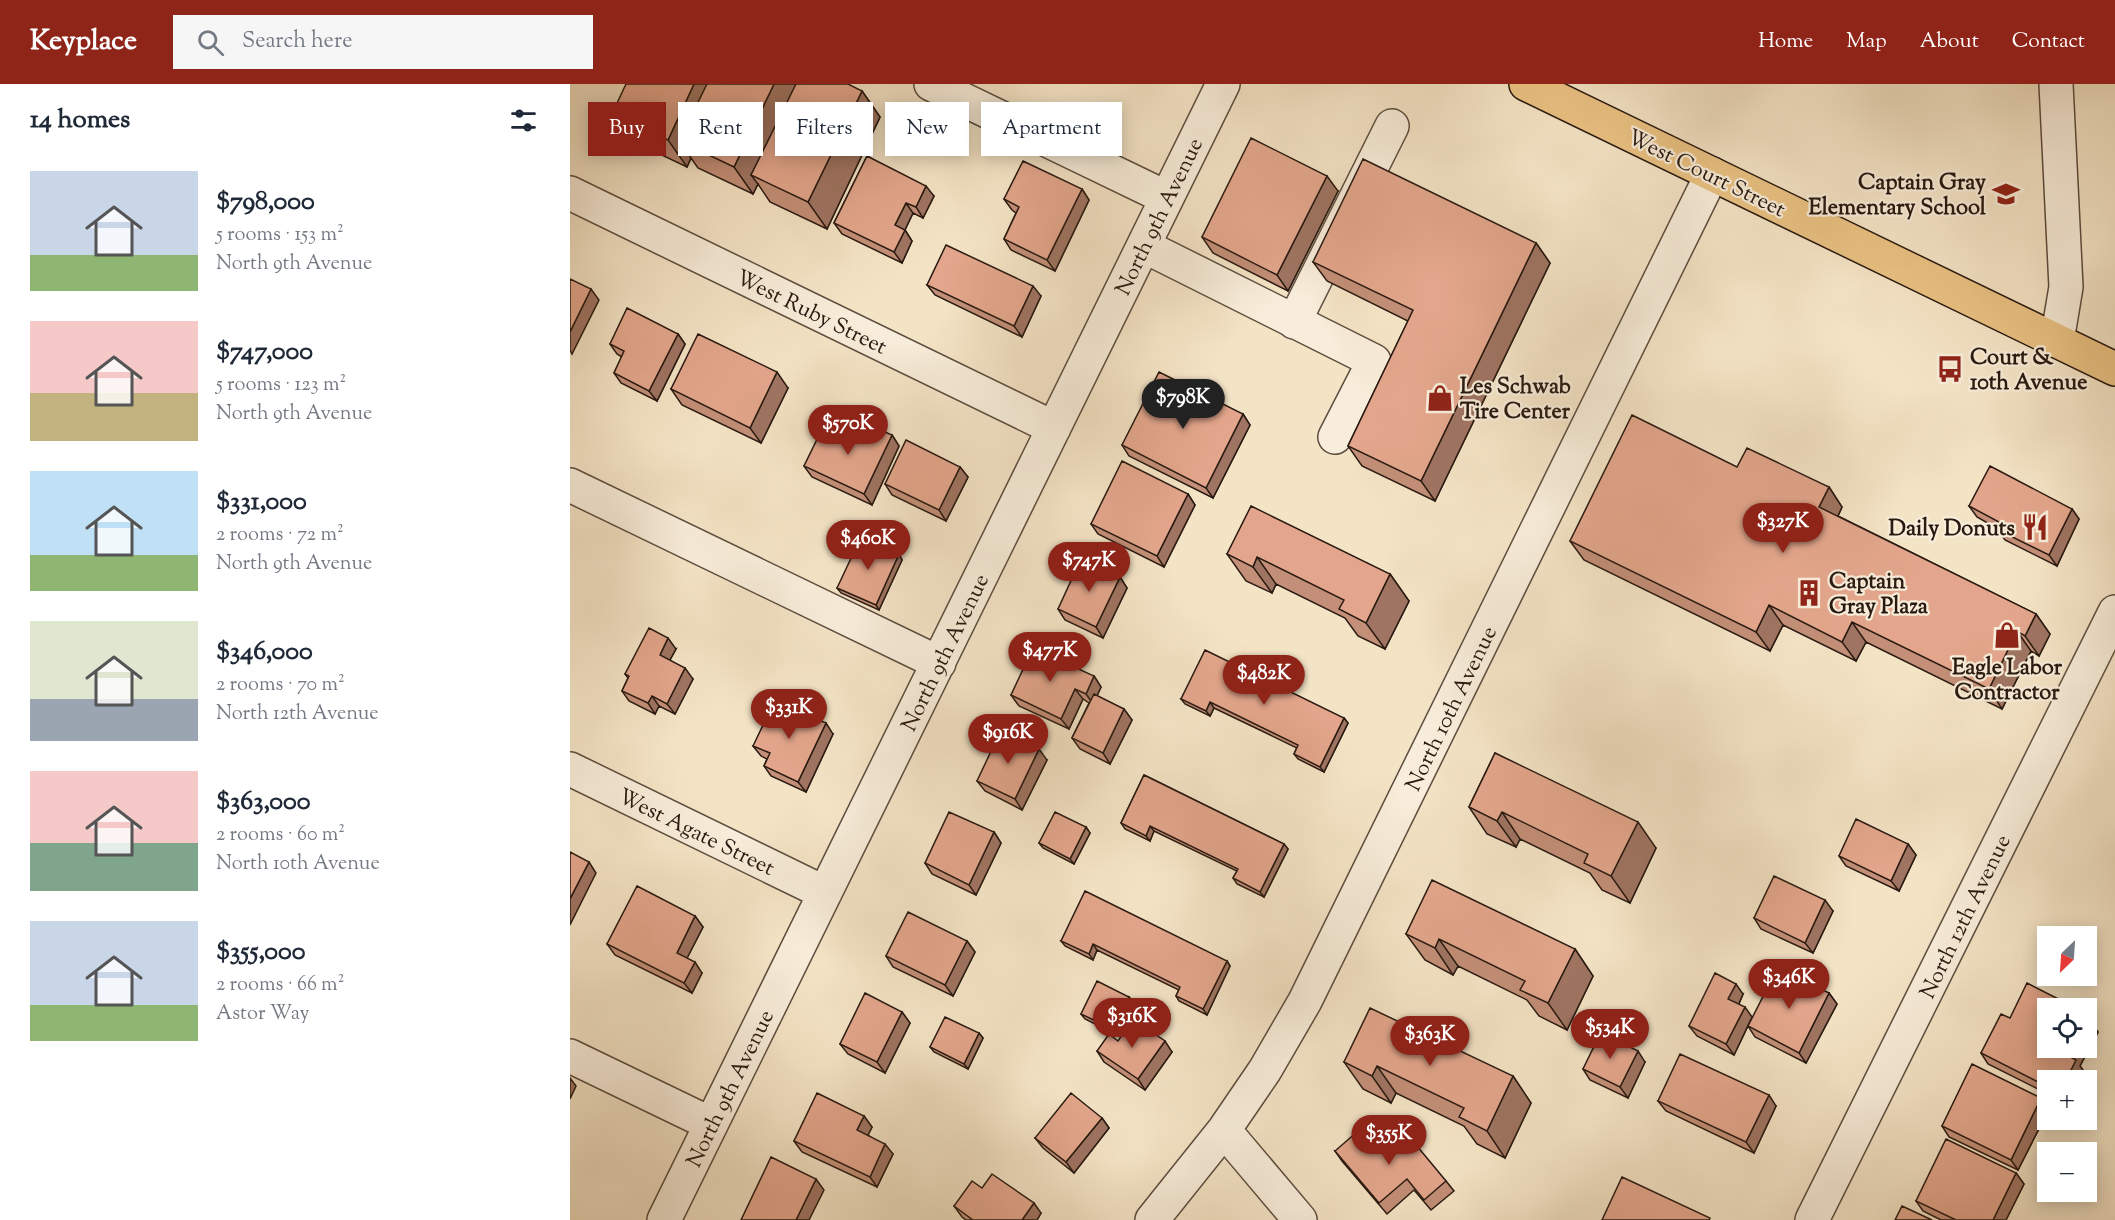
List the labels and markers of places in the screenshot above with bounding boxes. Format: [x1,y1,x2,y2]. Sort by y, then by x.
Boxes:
place label: Captain Gray Elementary School [1809,168,1987,225]
school or university icon: Captain Gray Elementary School [1991,179,2021,209]
place label: Court & 10th Avenue [1970,343,2087,400]
bus stop icon: Court & 10th Avenue [1935,354,1965,384]
place label: Les Schwab Tire Center [1460,372,1571,429]
pin: $798K [1141,379,1225,430]
shop icon: Les Schwab Tire Center [1425,383,1455,413]
pin: $570K [806,405,890,456]
pin: $327K [1741,503,1825,554]
restaurant icon: Daily Donuts [2020,512,2050,542]
place label: Daily Donuts [1889,514,2015,546]
pin: $460K [826,520,910,571]
pin: $747K [1047,542,1131,593]
place label: Captain Gray Plaza [1829,567,1929,624]
building icon: Captain Gray Plaza [1794,578,1824,608]
shop icon: Eagle Labor Contractor [1992,620,2022,650]
pin: $477K [1008,632,1092,683]
place label: Eagle Labor Contractor [1952,653,2063,710]
pin: $482K [1222,655,1306,706]
pin: $331K [747,689,831,740]
pin: $916K [966,714,1050,765]
pin: $346K [1747,959,1831,1010]
pin: $316K [1090,998,1174,1049]
pin: $534K [1568,1009,1652,1060]
pin: $363K [1388,1016,1472,1067]
pin: $355K [1347,1115,1431,1166]

